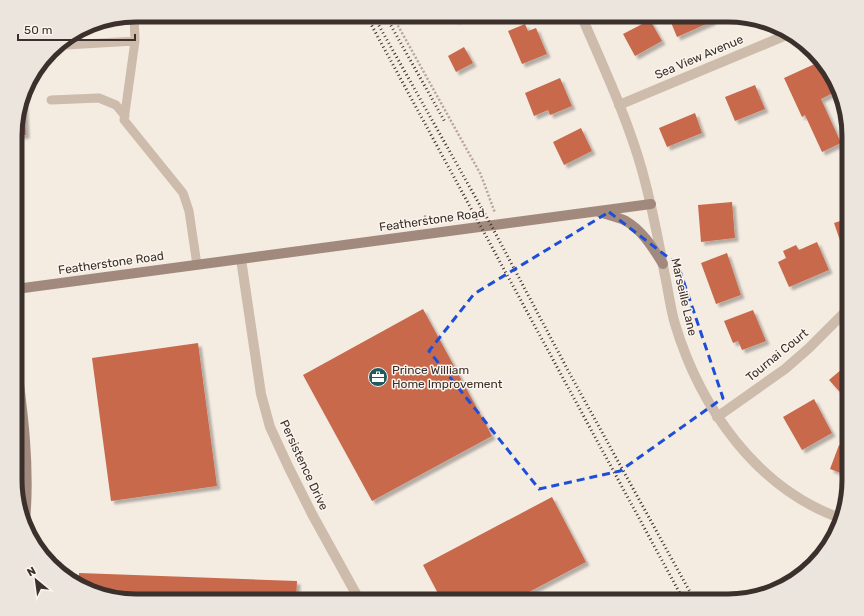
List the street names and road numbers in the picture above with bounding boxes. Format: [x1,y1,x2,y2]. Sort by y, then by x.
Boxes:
street label: Sea View Avenue [653,32,746,82]
street label: Featherstone Road [378,206,486,234]
street label: Featherstone Road [57,249,165,277]
street label: Marseille Lane [668,257,700,337]
street label: Tournai Court [743,326,811,384]
street label: Persistence Drive [277,418,331,513]

